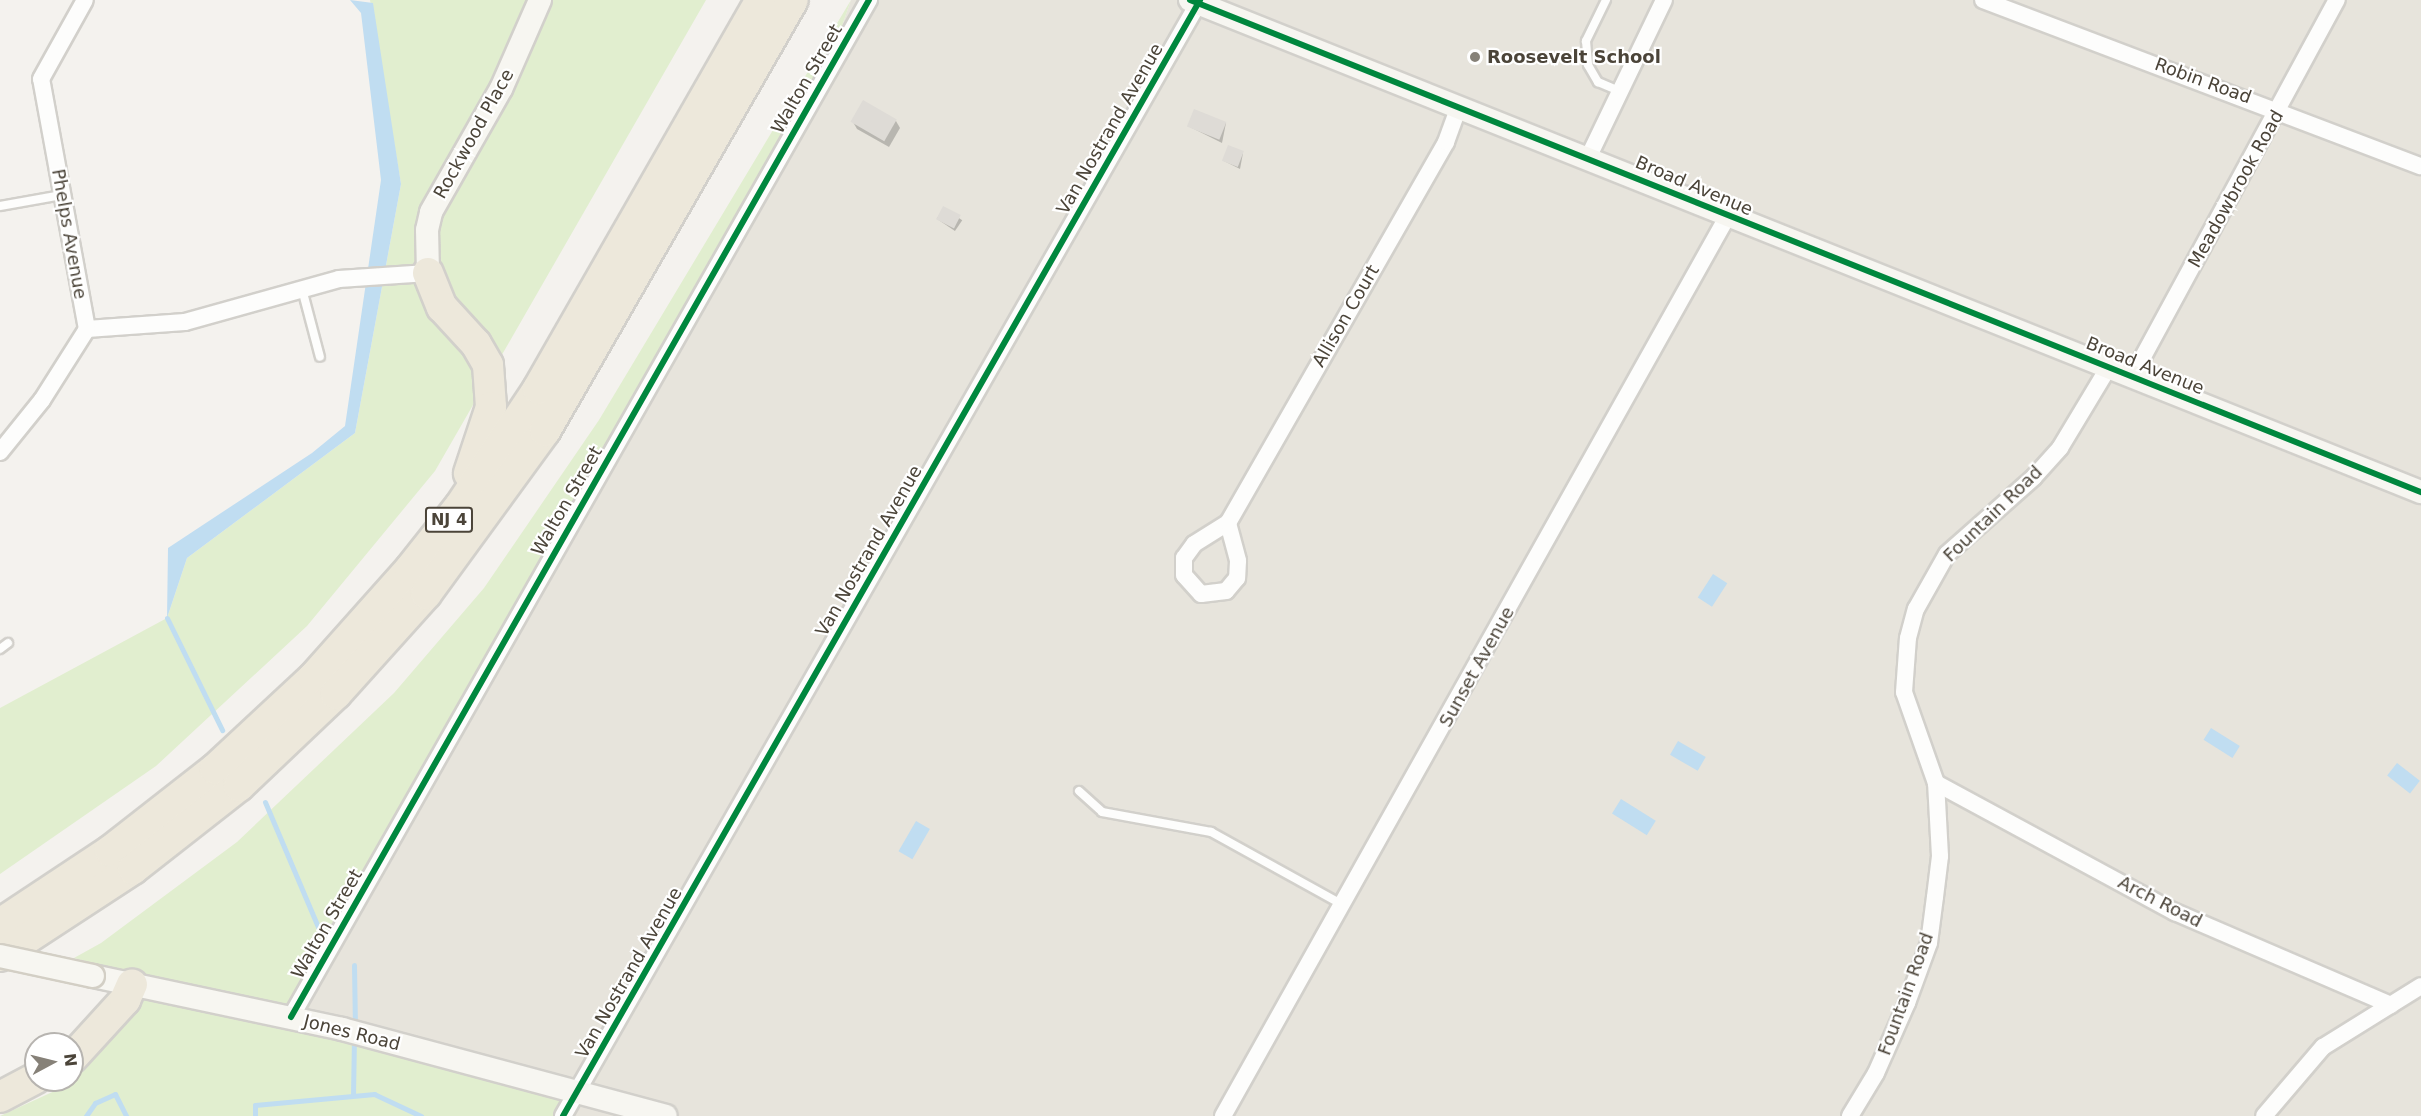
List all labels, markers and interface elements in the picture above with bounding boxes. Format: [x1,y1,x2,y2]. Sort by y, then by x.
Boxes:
street label: Walton Street [767,21,847,137]
street label: Van Nostrand Avenue [1052,40,1168,218]
place label: Roosevelt School [1487,46,1661,68]
marker: Roosevelt School [1468,50,1482,64]
street label: Robin Road [2152,54,2254,108]
street label: Rockwood Place [429,65,519,203]
street label: Meadowbrook Road [2184,107,2288,271]
street label: Broad Avenue [1632,152,1756,220]
street label: Phelps Avenue [47,167,91,301]
street label: Allison Court [1308,261,1384,371]
street label: Broad Avenue [2083,332,2207,400]
street label: Walton Street [527,443,607,559]
street label: Fountain Road [1939,461,2047,567]
street label: Van Nostrand Avenue [811,462,927,640]
road number: NJ 4 [424,507,474,533]
street label: Sunset Avenue [1435,603,1519,731]
street label: Walton Street [287,866,367,982]
street label: Arch Road [2114,872,2206,932]
street label: Van Nostrand Avenue [571,884,687,1062]
street label: Fountain Road [1874,930,1938,1058]
street label: Jones Road [301,1011,403,1055]
north arrow [24,1032,84,1092]
text: N [60,1052,81,1068]

